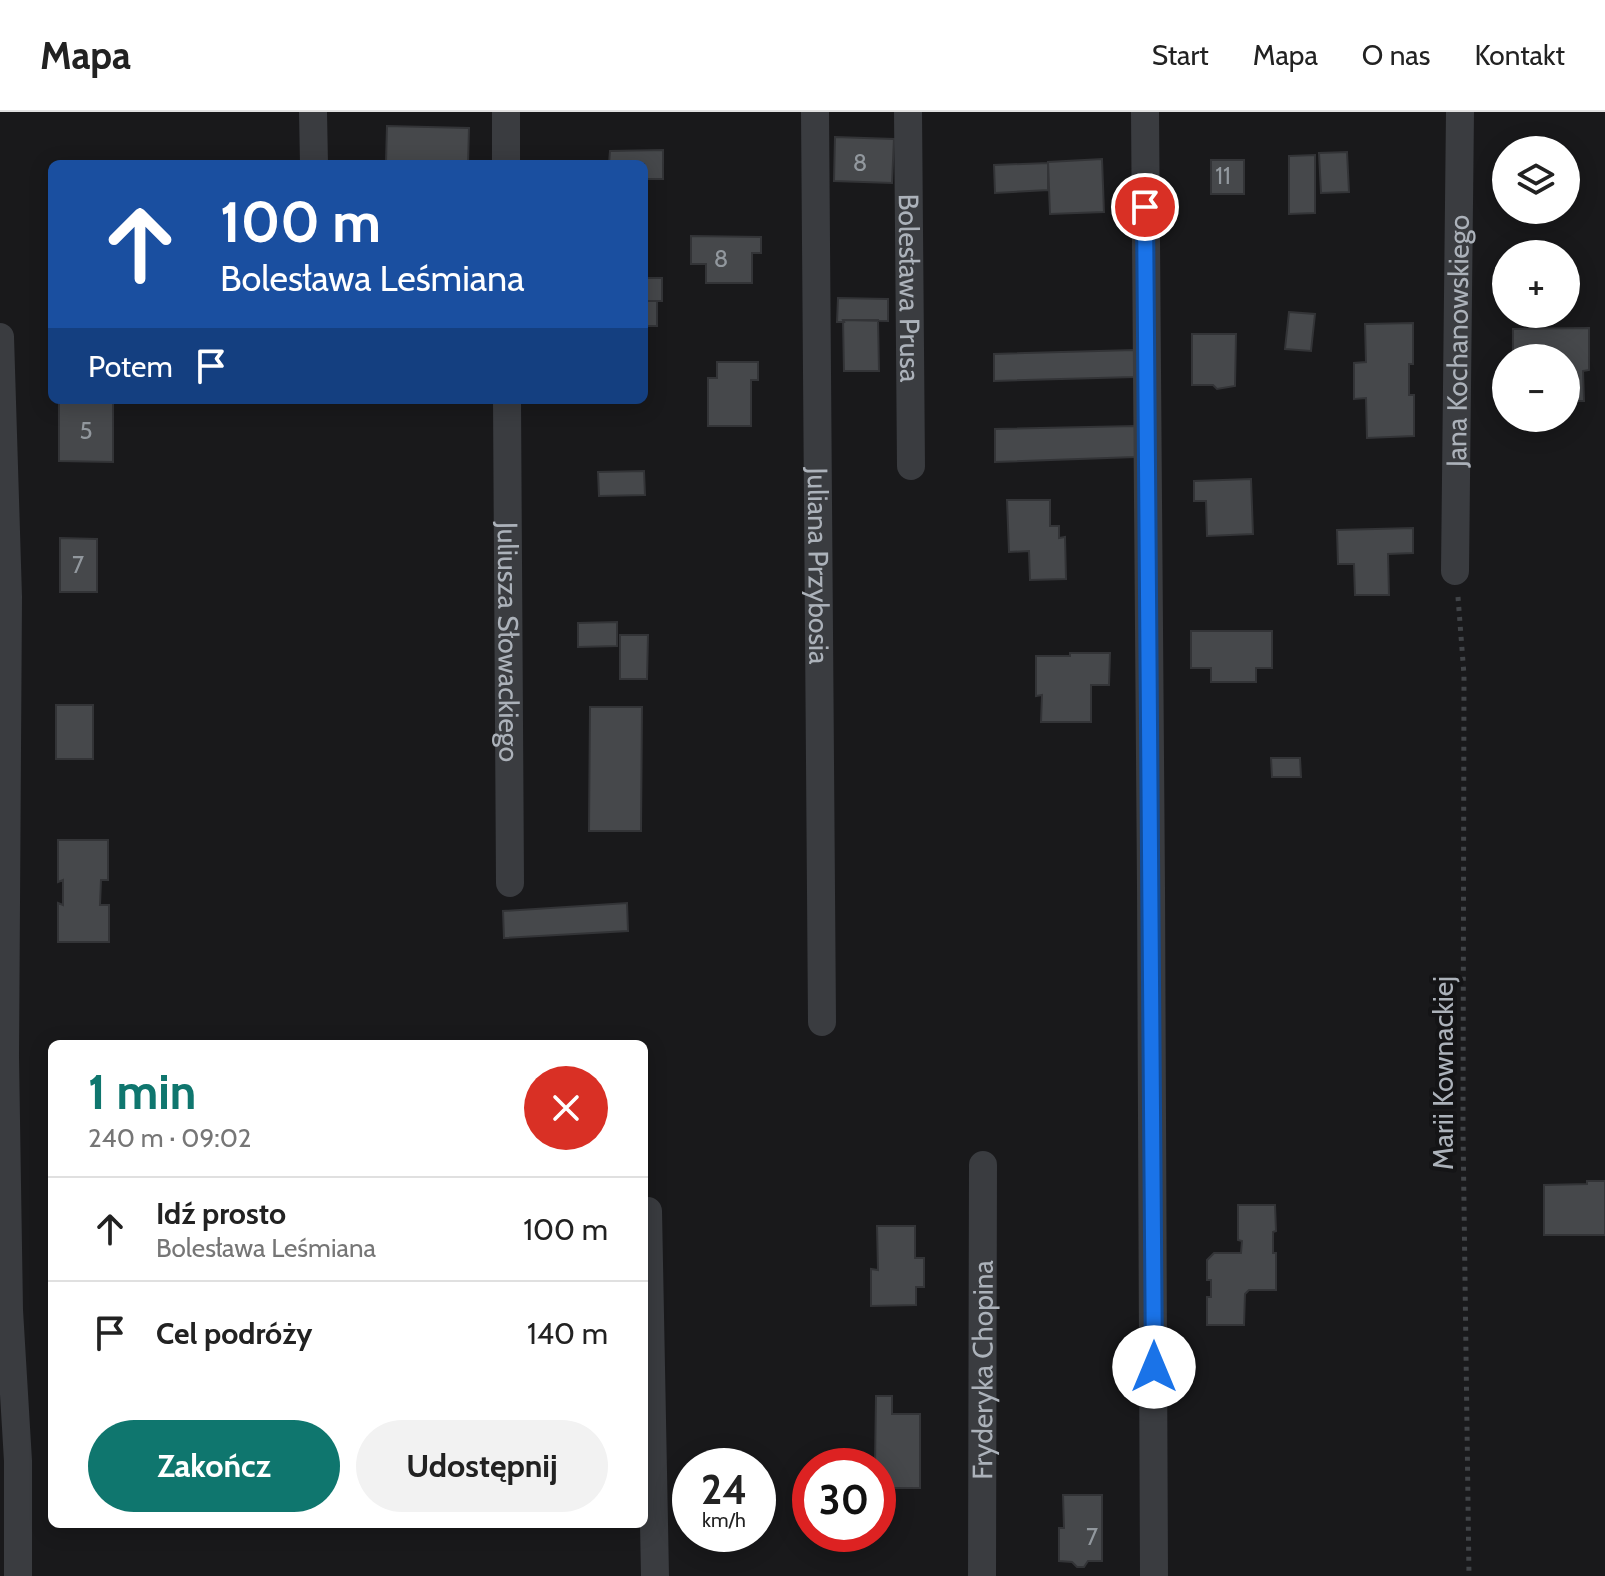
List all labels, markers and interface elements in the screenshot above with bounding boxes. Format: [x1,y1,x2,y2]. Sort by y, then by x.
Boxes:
text: Mapa [40,32,131,79]
text: Start [1152,38,1209,72]
text: Mapa [1253,38,1318,72]
text: O nas [1362,38,1430,72]
text: Kontakt [1474,38,1565,72]
map controls [1492,136,1580,432]
button: layers [1492,136,1580,224]
house number: 8 [853,148,867,177]
house number: 11 [1215,161,1231,190]
pin [1111,173,1179,241]
icon: arrive [1123,185,1167,229]
text: 100 m [220,188,381,256]
icon: ahead [88,192,192,296]
street label: Bolesława Prusa [892,194,927,383]
street label: Jana Kochanowskiego [1439,215,1476,468]
button: + [1492,240,1580,328]
house number: 8 [714,244,728,273]
text: Bolesława Leśmiana [220,256,525,300]
icon: arrive [189,344,233,388]
button: − [1492,344,1580,432]
text: Potem [88,348,173,385]
house number: 5 [80,416,92,445]
street label: Juliana Przybosia [801,466,836,665]
street label: Juliusza Słowackiego [491,521,526,762]
house number: 7 [72,550,84,579]
street label: Marii Kownackiej [1426,976,1460,1170]
text: 1 min [88,1063,196,1121]
button: close [524,1066,608,1150]
text: 240 m · 09:02 [88,1122,251,1154]
text: Idź prosto [156,1195,286,1232]
icon: ahead [88,1207,132,1251]
text: 100 m [523,1211,608,1248]
text: Bolesława Leśmiana [156,1232,376,1264]
street label: Fryderyka Chopina [965,1260,1000,1480]
icon: arrive [88,1311,132,1355]
text: Cel podróży [156,1315,312,1352]
text: 140 m [527,1315,608,1352]
position arrow [1112,1325,1196,1409]
button: Zakończ [88,1420,340,1512]
button: Udostępnij [356,1420,608,1512]
speed limit sign: 30 [792,1448,896,1552]
text: 24 [701,1465,747,1514]
text: km/h [702,1508,746,1532]
house number: 7 [1086,1522,1098,1551]

